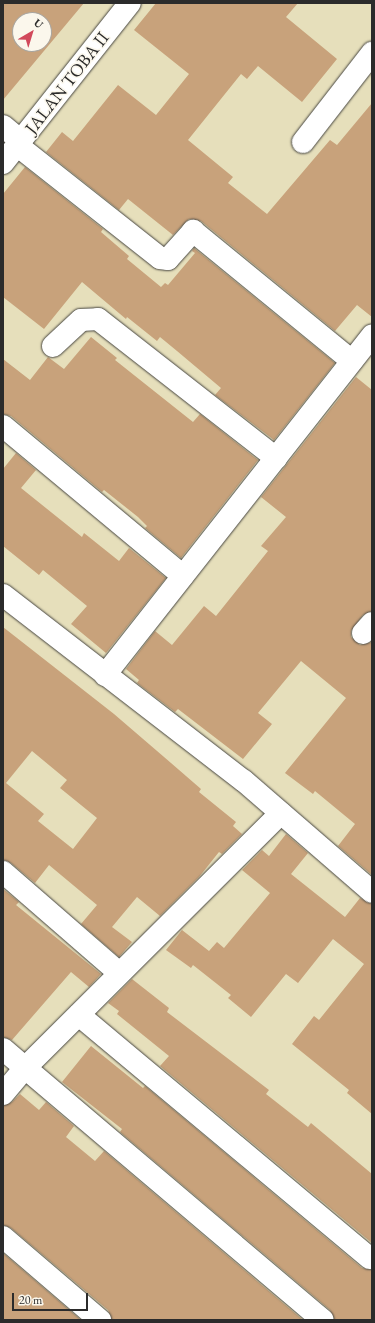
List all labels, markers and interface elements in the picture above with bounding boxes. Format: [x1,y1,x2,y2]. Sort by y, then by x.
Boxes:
north arrow [12,12,52,52]
text: U [31,15,46,31]
street label: JALAN TOBA II [20,28,114,138]
scale bar [14,1285,90,1311]
text: 20 m [19,1292,42,1308]

